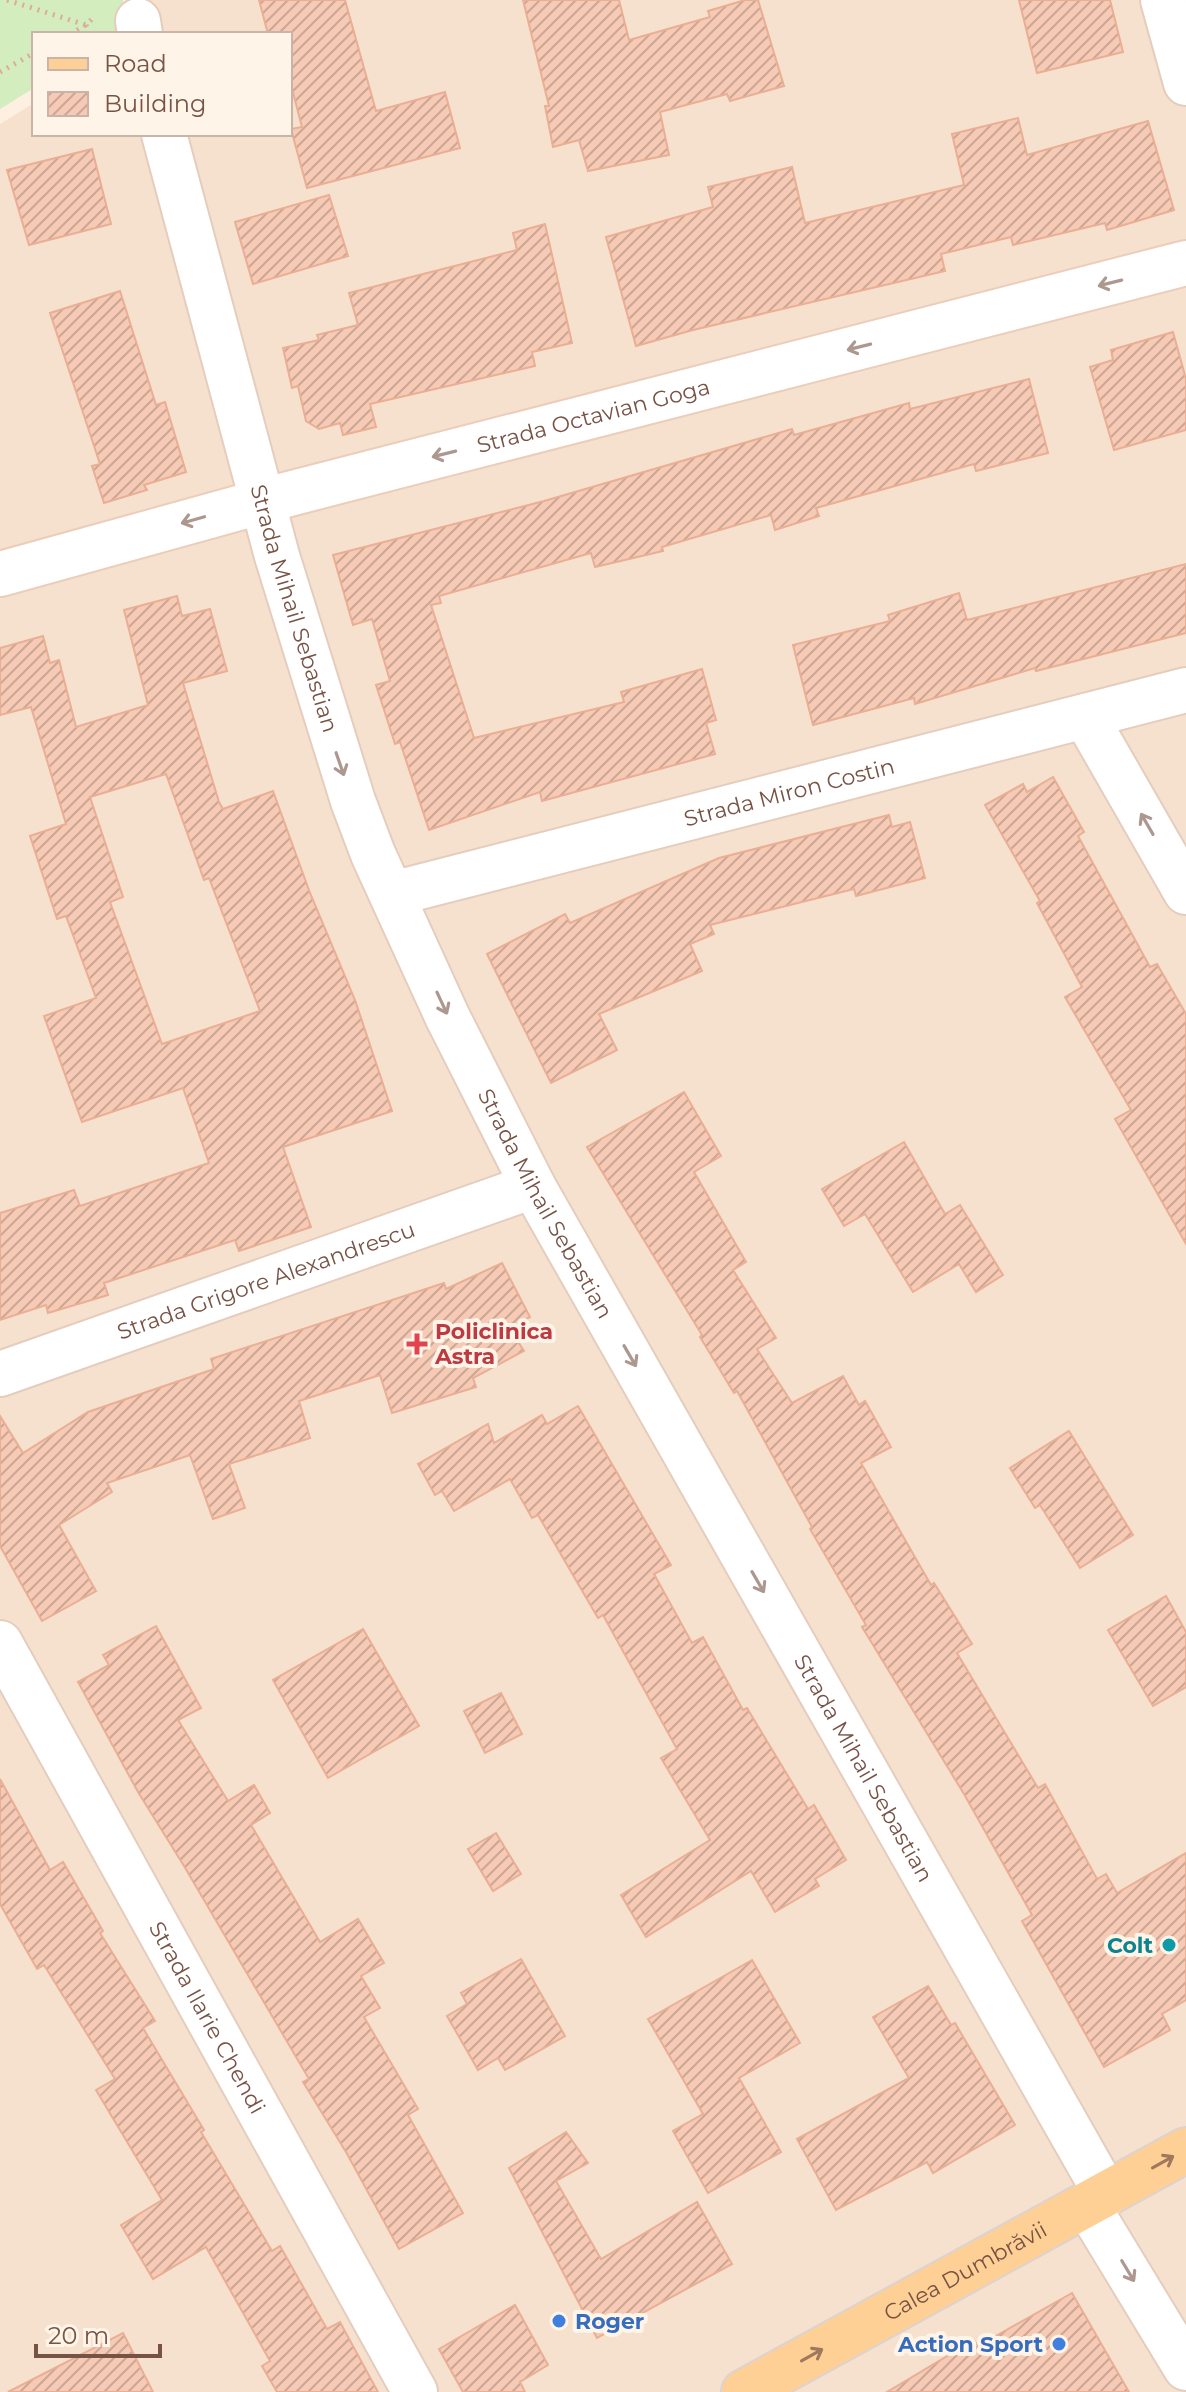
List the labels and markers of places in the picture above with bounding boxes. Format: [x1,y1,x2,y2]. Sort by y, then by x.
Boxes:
place label: Policlinica Astra [434,1318,553,1370]
marker: Policlinica Astra [406,1333,428,1355]
place label: Colt [1107,1932,1153,1959]
marker: Colt [1160,1936,1178,1954]
place label: Roger [575,2308,644,2335]
marker: Roger [550,2312,568,2330]
place label: Action Sport [897,2331,1043,2358]
marker: Action Sport [1050,2335,1068,2353]

